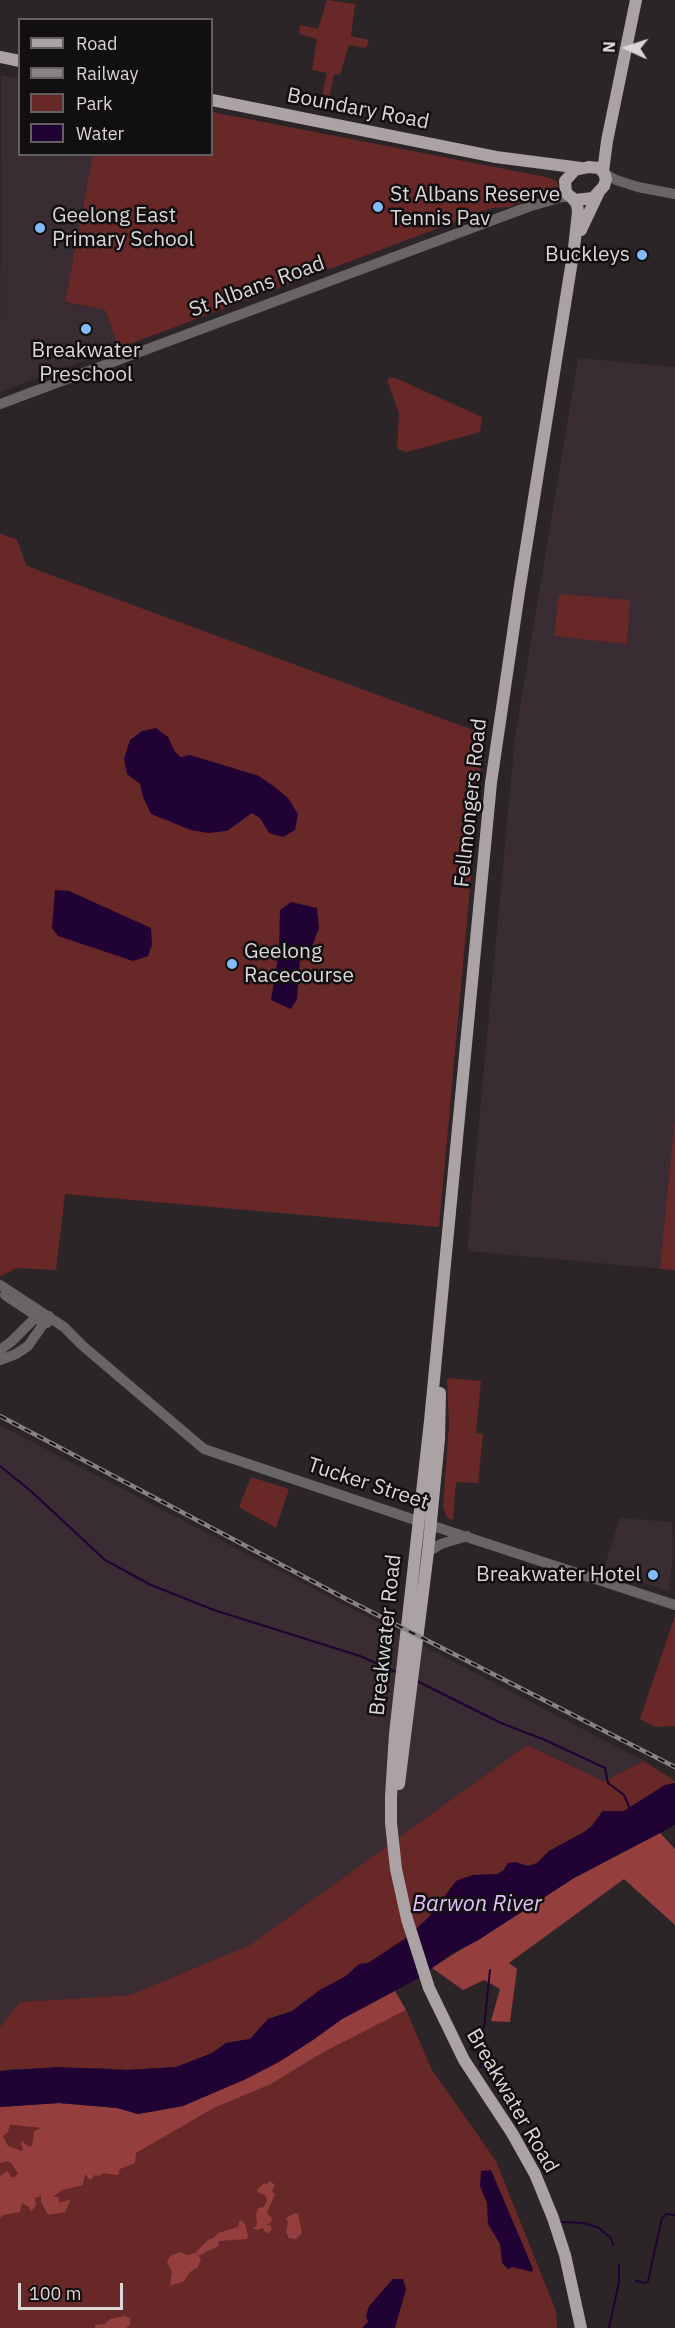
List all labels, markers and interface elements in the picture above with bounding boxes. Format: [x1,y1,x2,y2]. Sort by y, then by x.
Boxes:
legend [18,18,213,156]
north arrow [597,18,657,78]
text: Road [76,32,117,55]
text: N [599,41,619,53]
text: Railway [76,62,138,85]
street label: Boundary Road [285,83,431,135]
text: Park [76,92,112,115]
text: Water [76,122,124,145]
place label: St Albans Reserve Tennis Pav [390,182,560,232]
marker: St Albans Reserve Tennis Pav [371,200,385,214]
place label: Geelong East Primary School [52,203,194,253]
marker: Geelong East Primary School [33,221,47,235]
place label: Buckleys [545,242,630,268]
marker: Buckleys [635,248,649,262]
street label: St Albans Road [186,251,328,323]
marker: Breakwater Preschool [79,322,93,336]
place label: Breakwater Preschool [32,338,140,388]
street label: Fellmongers Road [450,717,492,889]
place label: Geelong Racecourse [244,939,354,989]
marker: Geelong Racecourse [225,957,239,971]
street label: Tucker Street [304,1453,432,1515]
street label: Breakwater Road [365,1553,407,1717]
place label: Breakwater Hotel [476,1562,641,1588]
marker: Breakwater Hotel [646,1568,660,1582]
water label: Barwon River [412,1892,542,1918]
street label: Breakwater Road [461,2025,563,2177]
scale bar [21,2271,126,2309]
text: 100 m [29,2282,81,2305]

